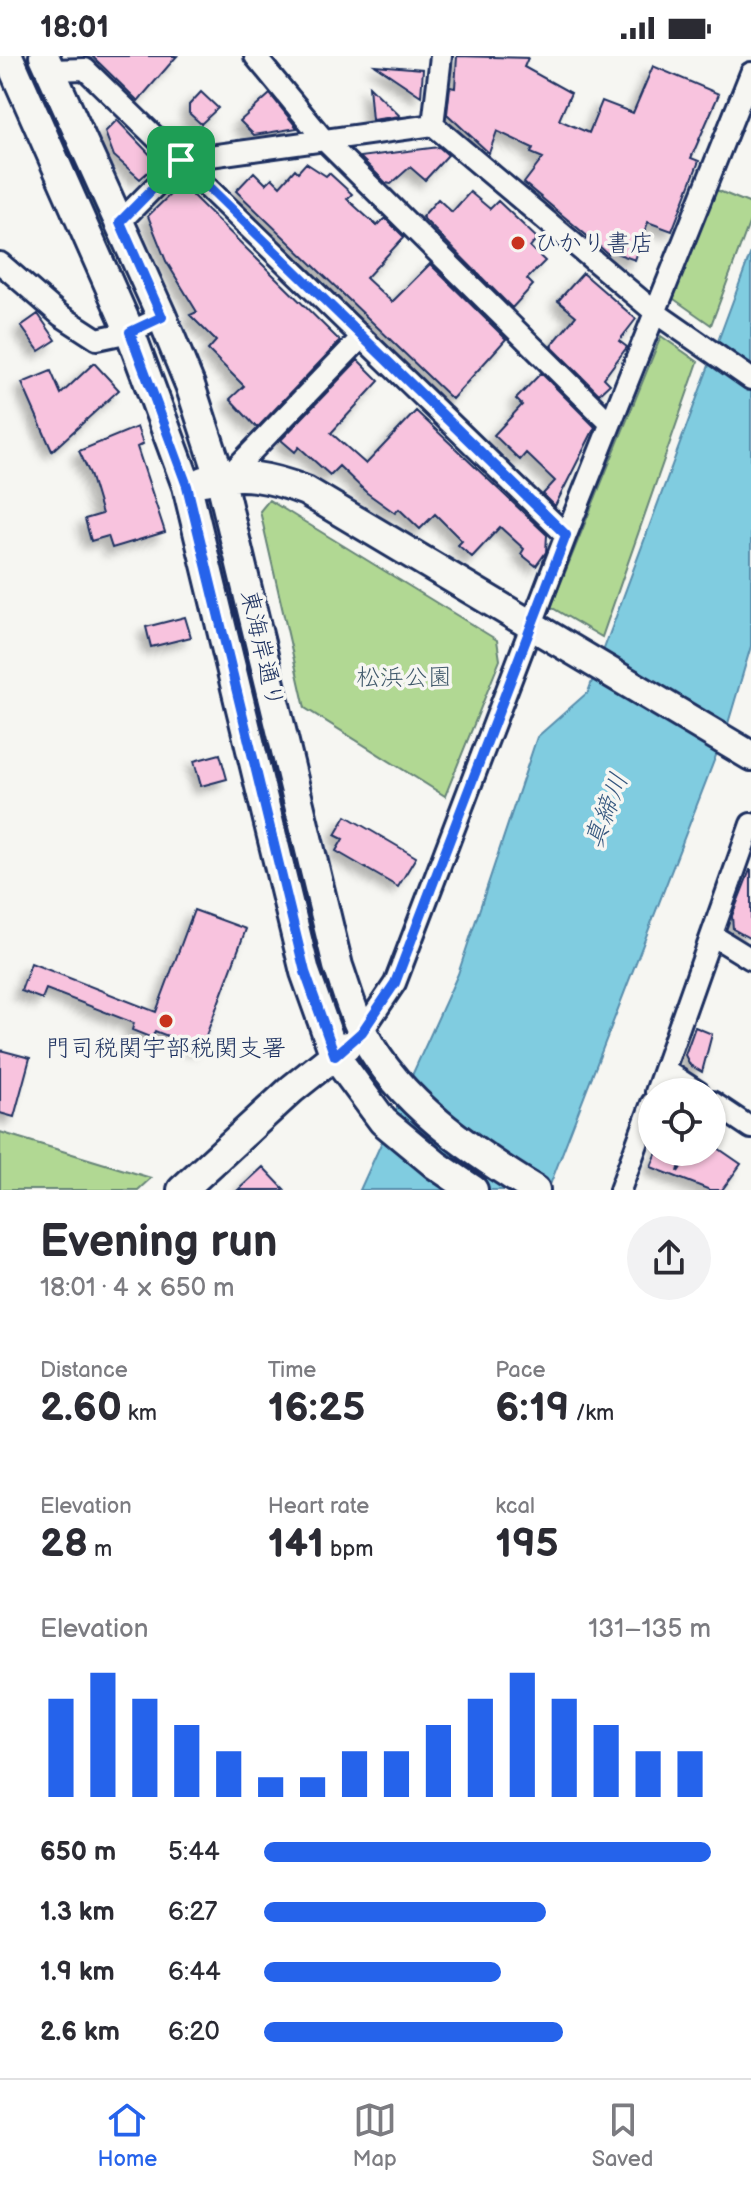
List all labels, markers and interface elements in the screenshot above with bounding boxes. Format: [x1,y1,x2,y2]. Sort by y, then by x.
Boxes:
text: 18:01 [40,10,109,46]
pin [147,126,215,194]
icon: arrive [159,138,203,182]
place label: ひかり書店 [534,229,654,258]
marker: ひかり書店 [509,234,527,252]
street label: 東海岸通り [234,587,290,711]
park label: 松浜公園 [356,663,452,692]
water label: 真締川 [579,769,635,853]
marker: 門司税関宇部税関支署 [157,1012,175,1030]
place label: 門司税関宇部税関支署 [46,1034,286,1063]
map controls [638,1078,726,1166]
button: locate [638,1078,726,1166]
text: Evening run [40,1216,277,1269]
button: share [627,1216,711,1300]
text: 18:01 · 4 × 650 m [40,1273,235,1304]
text: Distance [40,1357,128,1384]
text: Time [268,1357,316,1384]
text: Pace [495,1357,546,1384]
text: 2.60 [40,1384,122,1432]
text: 16:25 [268,1384,365,1432]
text: 6:19 [495,1384,569,1432]
text: km [122,1400,157,1427]
text: /km [569,1400,614,1427]
text: Elevation [40,1493,132,1520]
text: Heart rate [268,1493,369,1520]
text: kcal [495,1493,535,1520]
text: 28 [40,1520,88,1568]
text: 141 [268,1520,324,1568]
text: 195 [495,1520,559,1568]
text: m [88,1536,112,1563]
text: bpm [324,1536,373,1563]
text: Elevation [40,1614,148,1645]
text: 131–135 m [588,1614,711,1645]
text: 650 m [40,1837,116,1868]
text: 5:44 [168,1837,220,1868]
text: 1.3 km [40,1897,115,1928]
text: 6:27 [168,1897,217,1928]
text: 1.9 km [40,1957,115,1988]
text: 6:44 [168,1957,221,1988]
text: 2.6 km [40,2017,120,2048]
text: 6:20 [168,2017,220,2048]
tab: Home [98,2098,157,2173]
tab: Map [352,2098,397,2173]
tab: Saved [592,2098,653,2173]

